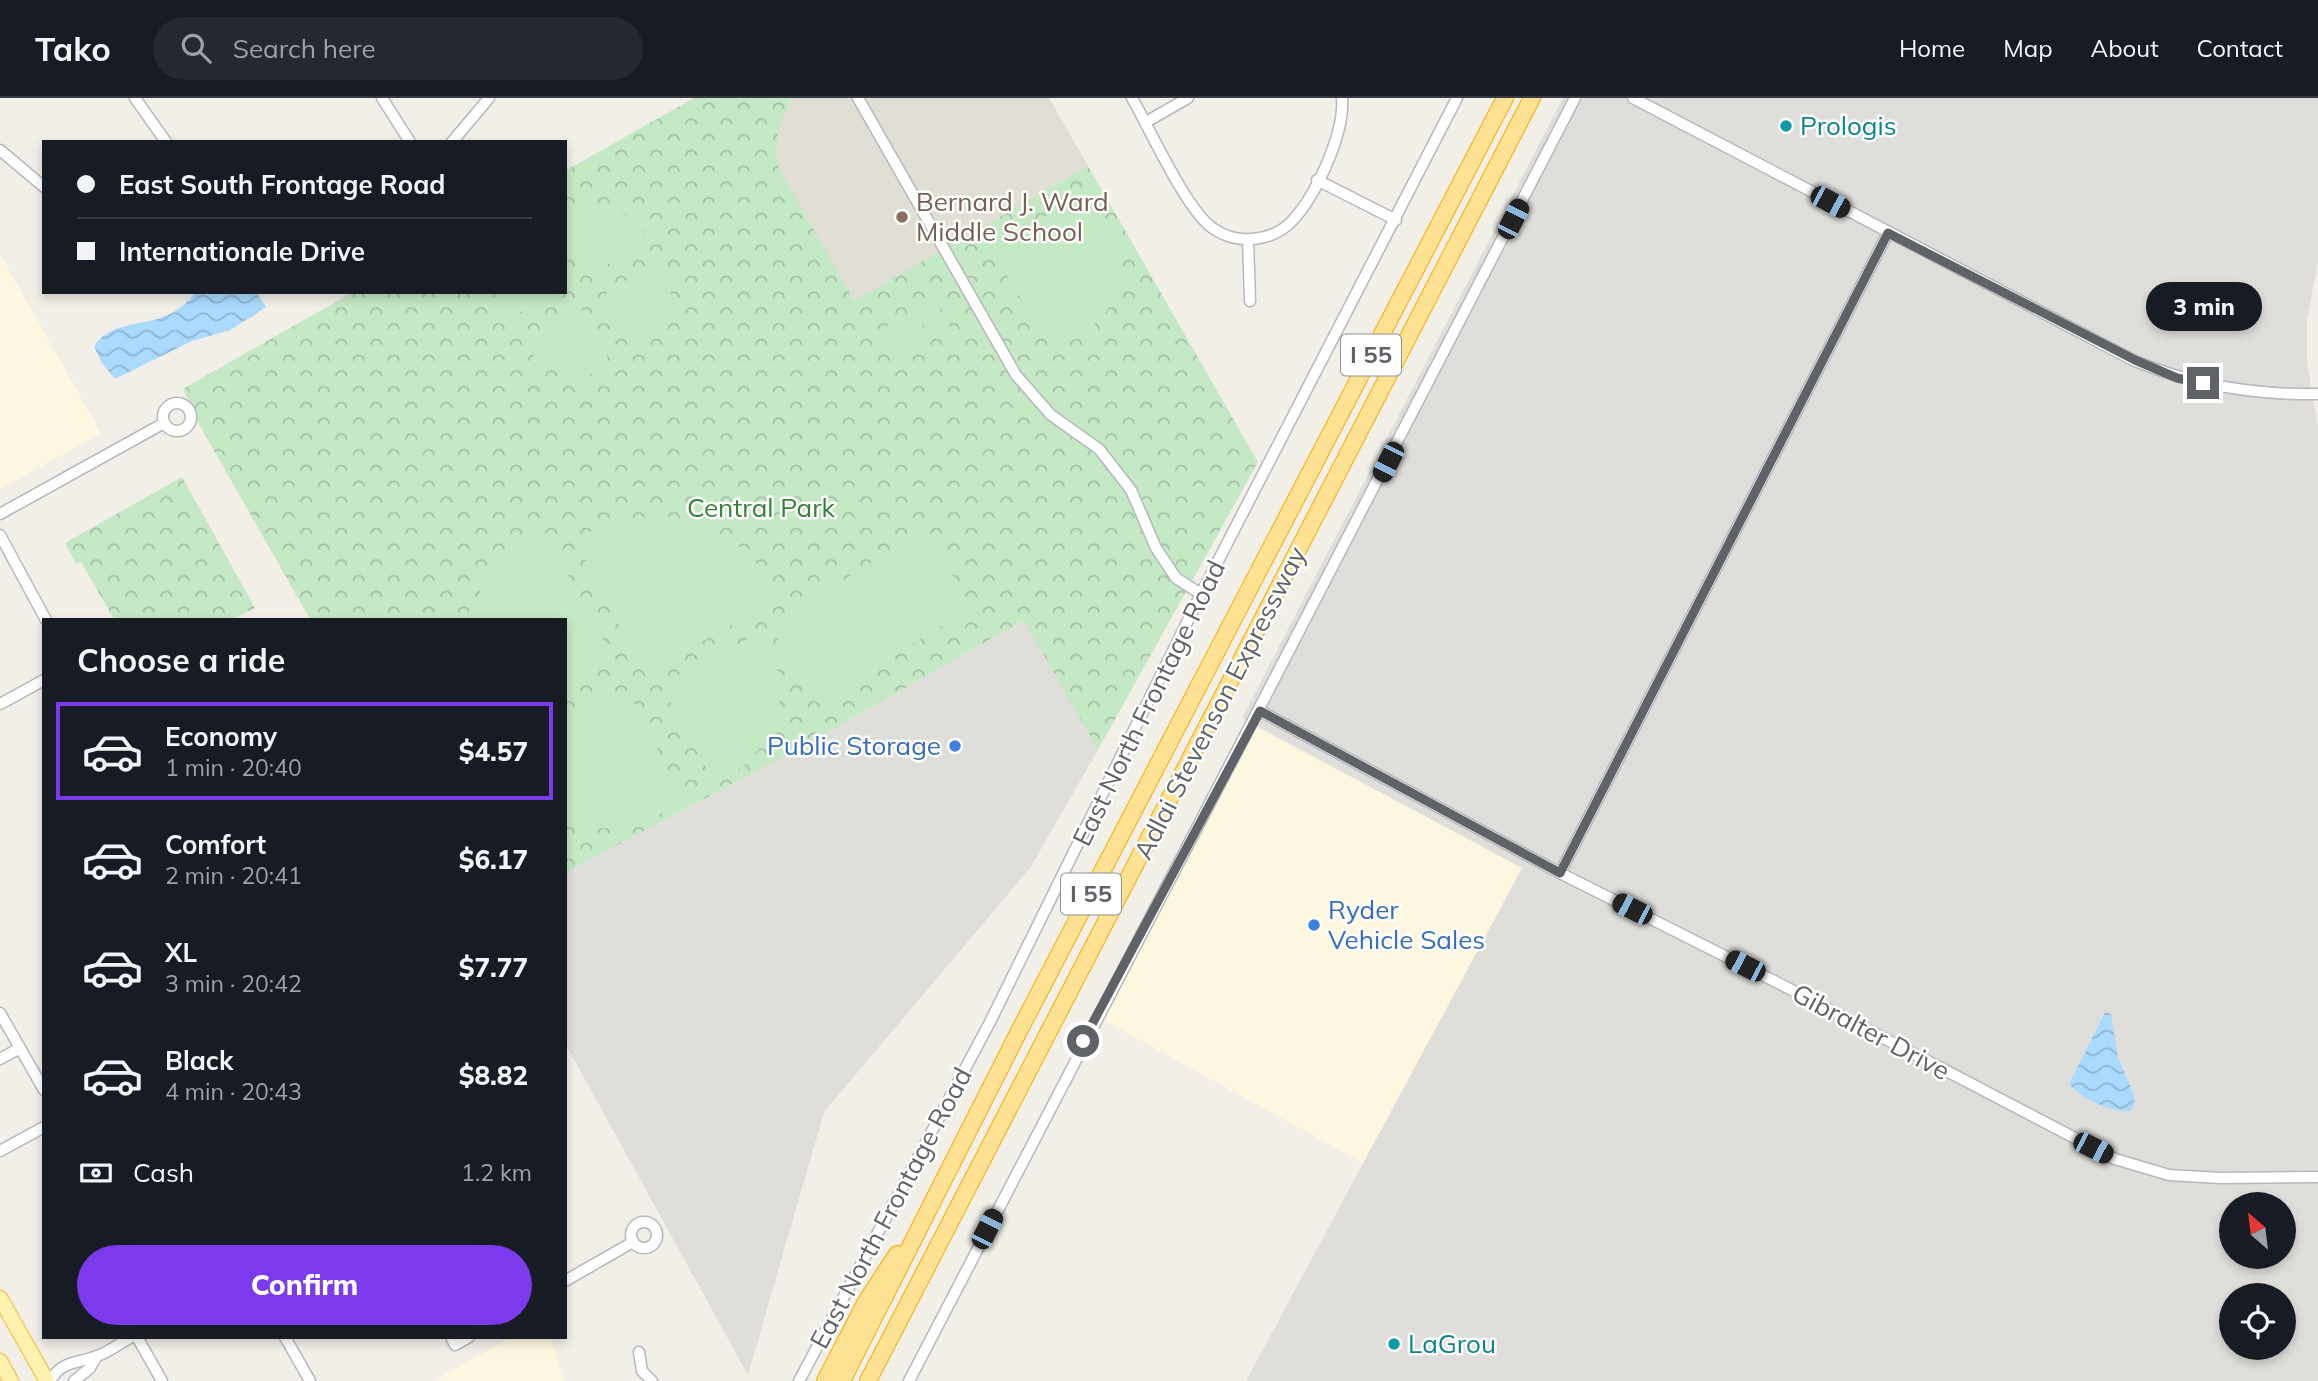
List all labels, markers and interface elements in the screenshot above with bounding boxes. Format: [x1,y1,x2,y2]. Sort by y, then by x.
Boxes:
search box [153,17,643,80]
text: Tako [35,28,111,69]
icon: search [177,29,215,67]
text: Search here [233,32,376,65]
text: Home [1899,33,1965,63]
text: Map [2003,33,2053,63]
text: About [2091,33,2159,63]
text: Contact [2197,33,2283,63]
place label: Prologis [1800,109,1897,142]
marker: Prologis [1778,118,1794,134]
text: East South Frontage Road [119,168,445,201]
car [1807,183,1854,221]
place label: Bernard J. Ward Middle School [916,185,1109,248]
car [1495,196,1532,242]
marker: Bernard J. Ward Middle School [894,209,910,225]
text: Internationale Drive [119,235,365,268]
callout: 3 min [2145,282,2261,330]
text: 3 min [2173,292,2235,321]
road number: I 55 [1341,334,1401,376]
route end [2187,367,2219,399]
car [1370,439,1407,485]
park label: Central Park [687,491,836,524]
street label: Adlai Stevenson Expressway [1126,541,1313,865]
street label: East North Frontage Road [1065,555,1232,851]
text: Choose a ride [77,640,285,680]
icon: car [81,720,144,783]
text: Economy [165,720,277,753]
place label: Public Storage [767,729,941,762]
text: $4.57 [459,735,528,768]
marker: Public Storage [947,738,963,754]
text: 1 min · 20:40 [165,753,302,782]
icon: car [81,828,144,891]
text: Comfort [165,828,266,861]
text: $6.17 [459,843,528,876]
text: 2 min · 20:41 [165,861,302,890]
road number: I 55 [1061,874,1121,914]
car [1609,890,1656,928]
place label: Ryder Vehicle Sales [1328,893,1485,956]
marker: Ryder Vehicle Sales [1306,917,1322,933]
icon: car [81,936,144,999]
text: XL [165,936,197,969]
car [1722,947,1769,985]
text: $7.77 [459,951,528,984]
text: 3 min · 20:42 [165,969,302,998]
street label: Gibralter Drive [1787,976,1956,1087]
route start [1067,1025,1099,1057]
icon: car [81,1044,144,1107]
text: Black [165,1044,233,1077]
text: $8.82 [459,1059,528,1092]
street label: East North Frontage Road [802,1062,979,1354]
text: 4 min · 20:43 [165,1077,302,1106]
car [2070,1129,2117,1167]
icon: cash [77,1154,115,1192]
text: Cash [133,1156,194,1189]
text: 1.2 km [461,1158,532,1187]
north arrow [2219,1192,2296,1269]
map controls [2219,1192,2296,1360]
car [969,1206,1006,1252]
button: Confirm [77,1245,532,1325]
button: locate [2219,1283,2296,1360]
place label: LaGrou [1408,1327,1496,1360]
marker: LaGrou [1386,1336,1402,1352]

